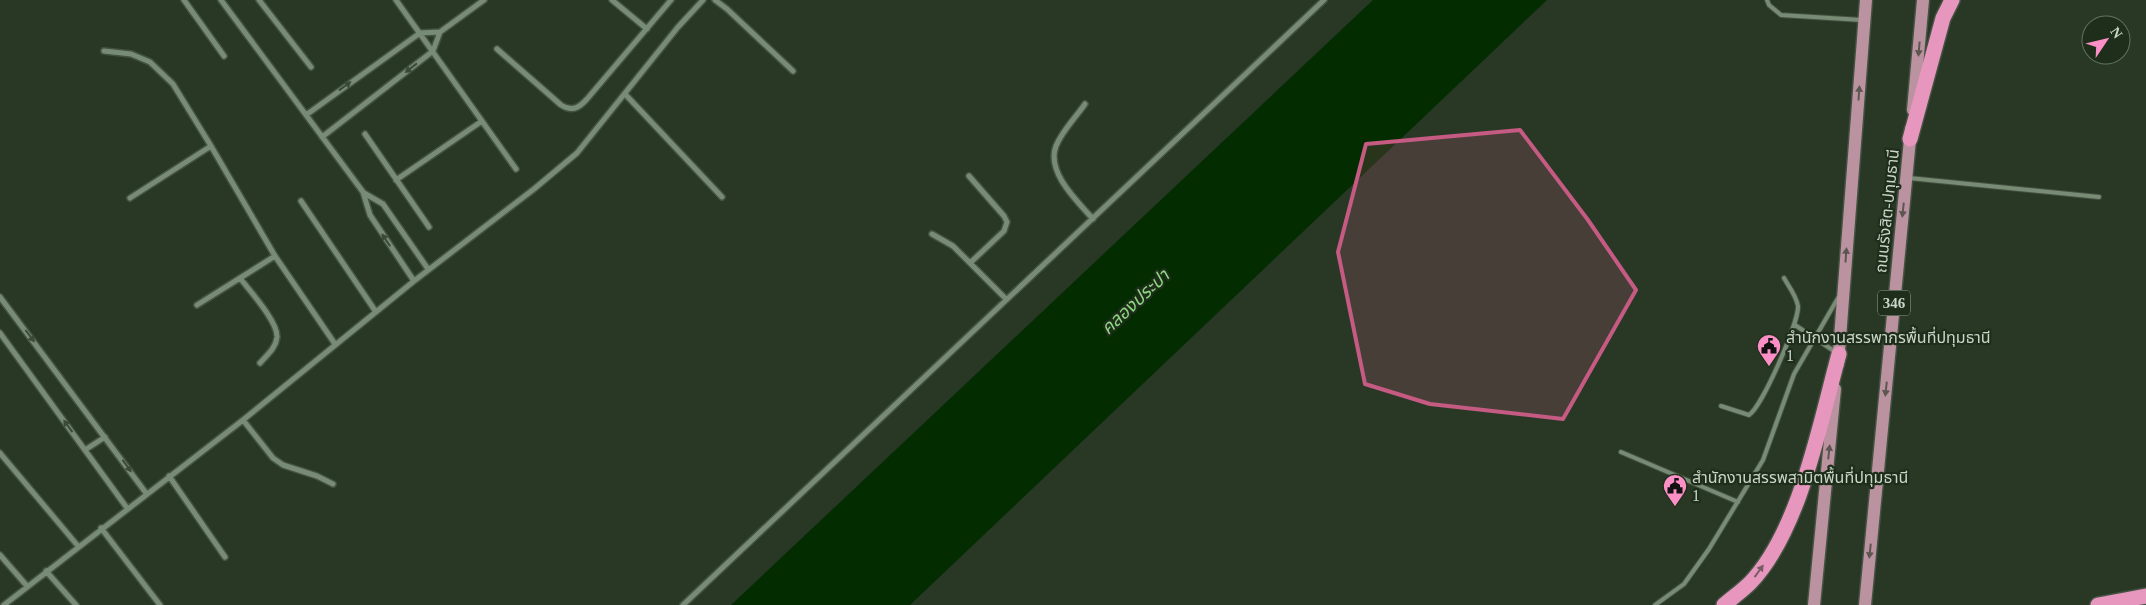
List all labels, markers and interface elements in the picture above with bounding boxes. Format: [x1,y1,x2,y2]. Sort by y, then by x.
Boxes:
north arrow [2081,15,2131,65]
text: N [2107,24,2125,41]
one-way arrow [1915,41,1923,57]
one-way arrow [405,63,418,74]
one-way arrow [338,81,352,91]
one-way arrow [1855,85,1863,101]
street label: ถนนรังสิต-ปทุมธานี [1872,148,1903,274]
one-way arrow [1899,203,1907,219]
one-way arrow [382,234,391,247]
one-way arrow [1843,247,1851,263]
water label: คลองประปา [1097,265,1174,338]
road number: 346 [1878,290,1910,316]
place label: สำนักงานสรรพากรพื้นที่ปทุมธานี 1 [1786,326,1991,364]
one-way arrow [24,329,35,342]
public building icon: สำนักงานสรรพากรพื้นที่ปทุมธานี 1 [1756,333,1782,367]
one-way arrow [1882,382,1890,398]
one-way arrow [62,420,73,433]
one-way arrow [1825,444,1833,460]
one-way arrow [121,459,132,472]
place label: สำนักงานสรรพสามิตพื้นที่ปทุมธานี 1 [1692,466,1908,504]
public building icon: สำนักงานสรรพสามิตพื้นที่ปทุมธานี 1 [1662,473,1688,507]
one-way arrow [1866,543,1874,559]
one-way arrow [1753,565,1764,578]

